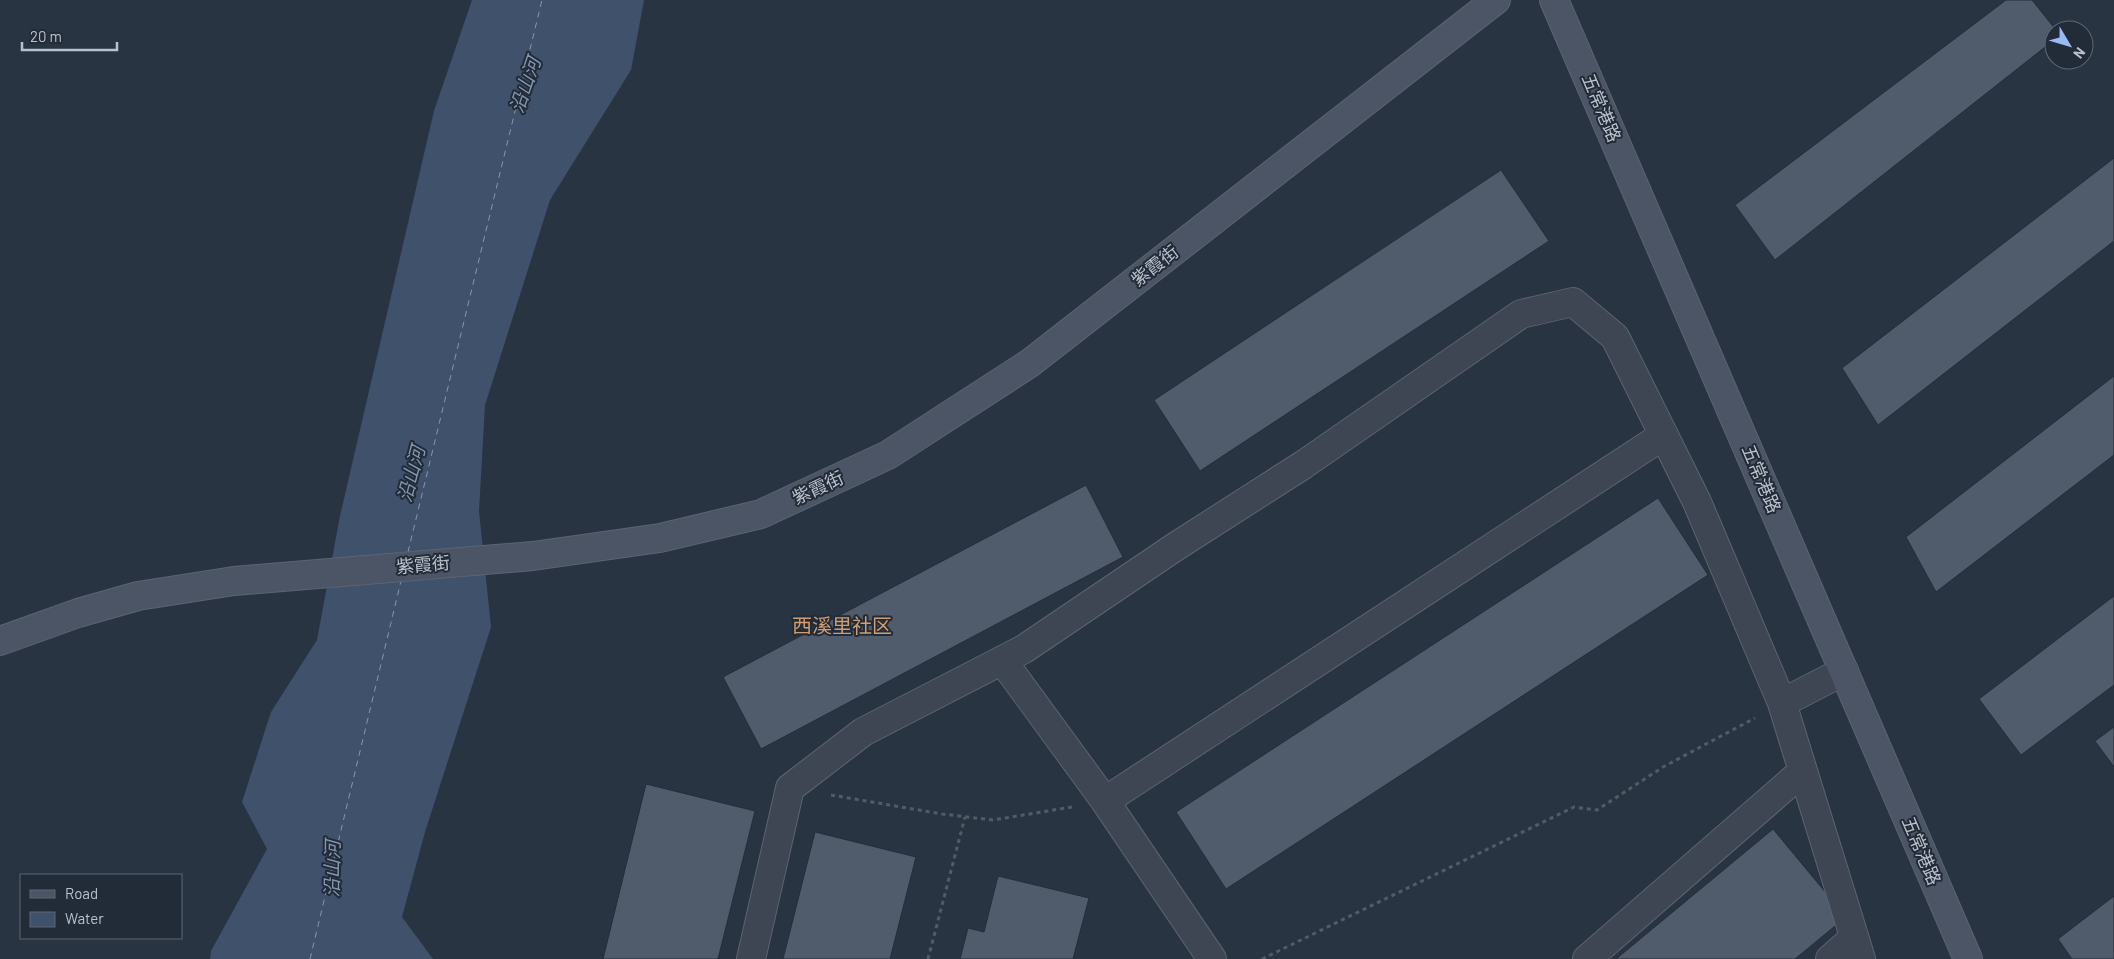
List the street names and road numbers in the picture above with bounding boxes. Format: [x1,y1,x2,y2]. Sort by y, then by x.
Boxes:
street label: 五常港路 [1578,70,1626,145]
street label: 紫霞街 [1126,240,1182,291]
street label: 五常港路 [1738,441,1786,516]
street label: 紫霞街 [788,466,847,508]
street label: 紫霞街 [395,551,451,577]
street label: 五常港路 [1898,813,1946,888]

